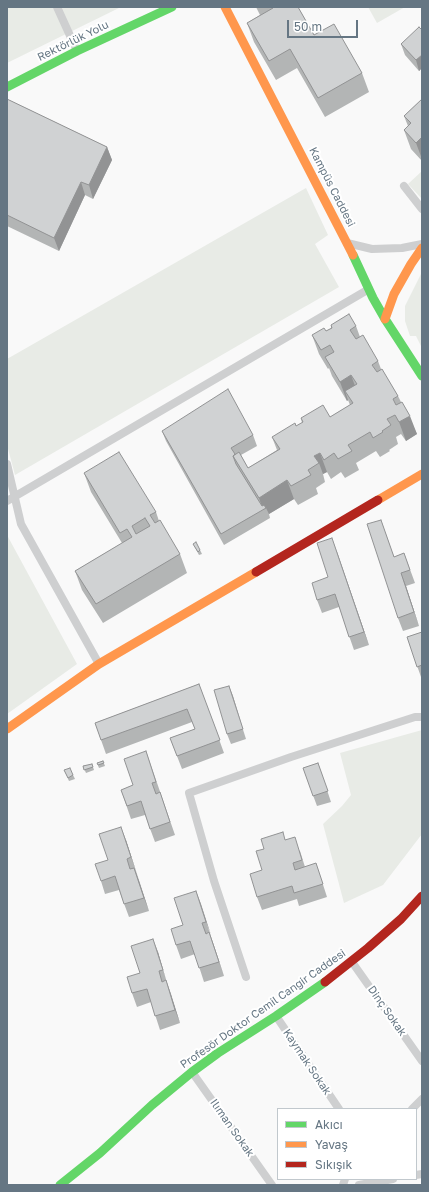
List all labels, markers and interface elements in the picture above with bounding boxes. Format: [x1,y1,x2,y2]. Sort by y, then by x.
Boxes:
scale bar [289,12,360,38]
street label: Rektörlük Yolu [35,18,111,64]
text: 50 m [294,19,322,34]
street label: Kampüs Caddesi [306,145,358,229]
street label: Profesör Doktor Cemil Cangir Caddesi [178,947,348,1071]
street label: Dinç Sokak [365,983,409,1039]
street label: Kaymak Sokak [280,1027,334,1097]
street label: Ilıman Sokak [207,1097,257,1159]
legend [277,1108,417,1180]
text: Akıcı [315,1117,343,1132]
text: Yavaş [315,1137,348,1152]
text: Sıkışık [315,1157,352,1172]

